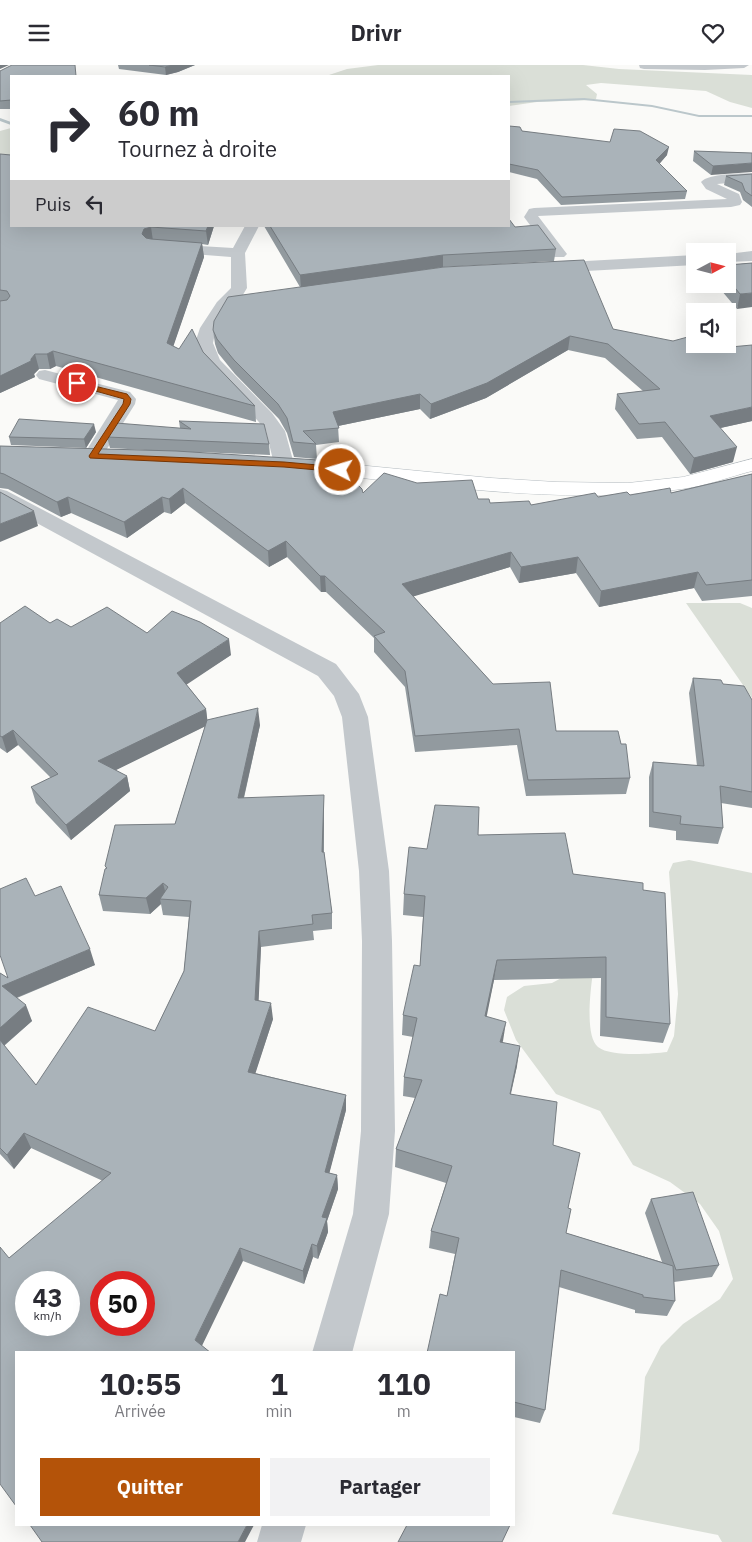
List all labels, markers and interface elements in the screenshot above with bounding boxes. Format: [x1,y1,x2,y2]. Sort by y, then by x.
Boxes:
text: Drivr [350,18,402,47]
icon: menu [25,19,53,47]
icon: heart [699,19,727,47]
text: 60 m [118,90,200,136]
icon: right [35,95,100,160]
text: Tournez à droite [118,134,277,163]
icon: left [81,190,109,218]
text: Puis [35,192,71,216]
north arrow [686,243,736,293]
map controls [686,243,736,353]
button: sound [686,303,736,353]
pin [56,362,98,404]
icon: arrive [63,369,91,397]
position arrow [313,443,365,495]
speed limit sign: 50 [90,1271,155,1336]
text: 43 [32,1281,63,1314]
text: km/h [33,1308,62,1323]
text: 10:55 [99,1364,181,1403]
text: 1 [270,1364,288,1403]
text: 110 [377,1364,431,1403]
text: Arrivée [115,1401,166,1421]
text: min [265,1401,292,1421]
text: m [397,1401,411,1421]
button: Quitter [40,1458,260,1516]
button: Partager [270,1458,490,1516]

